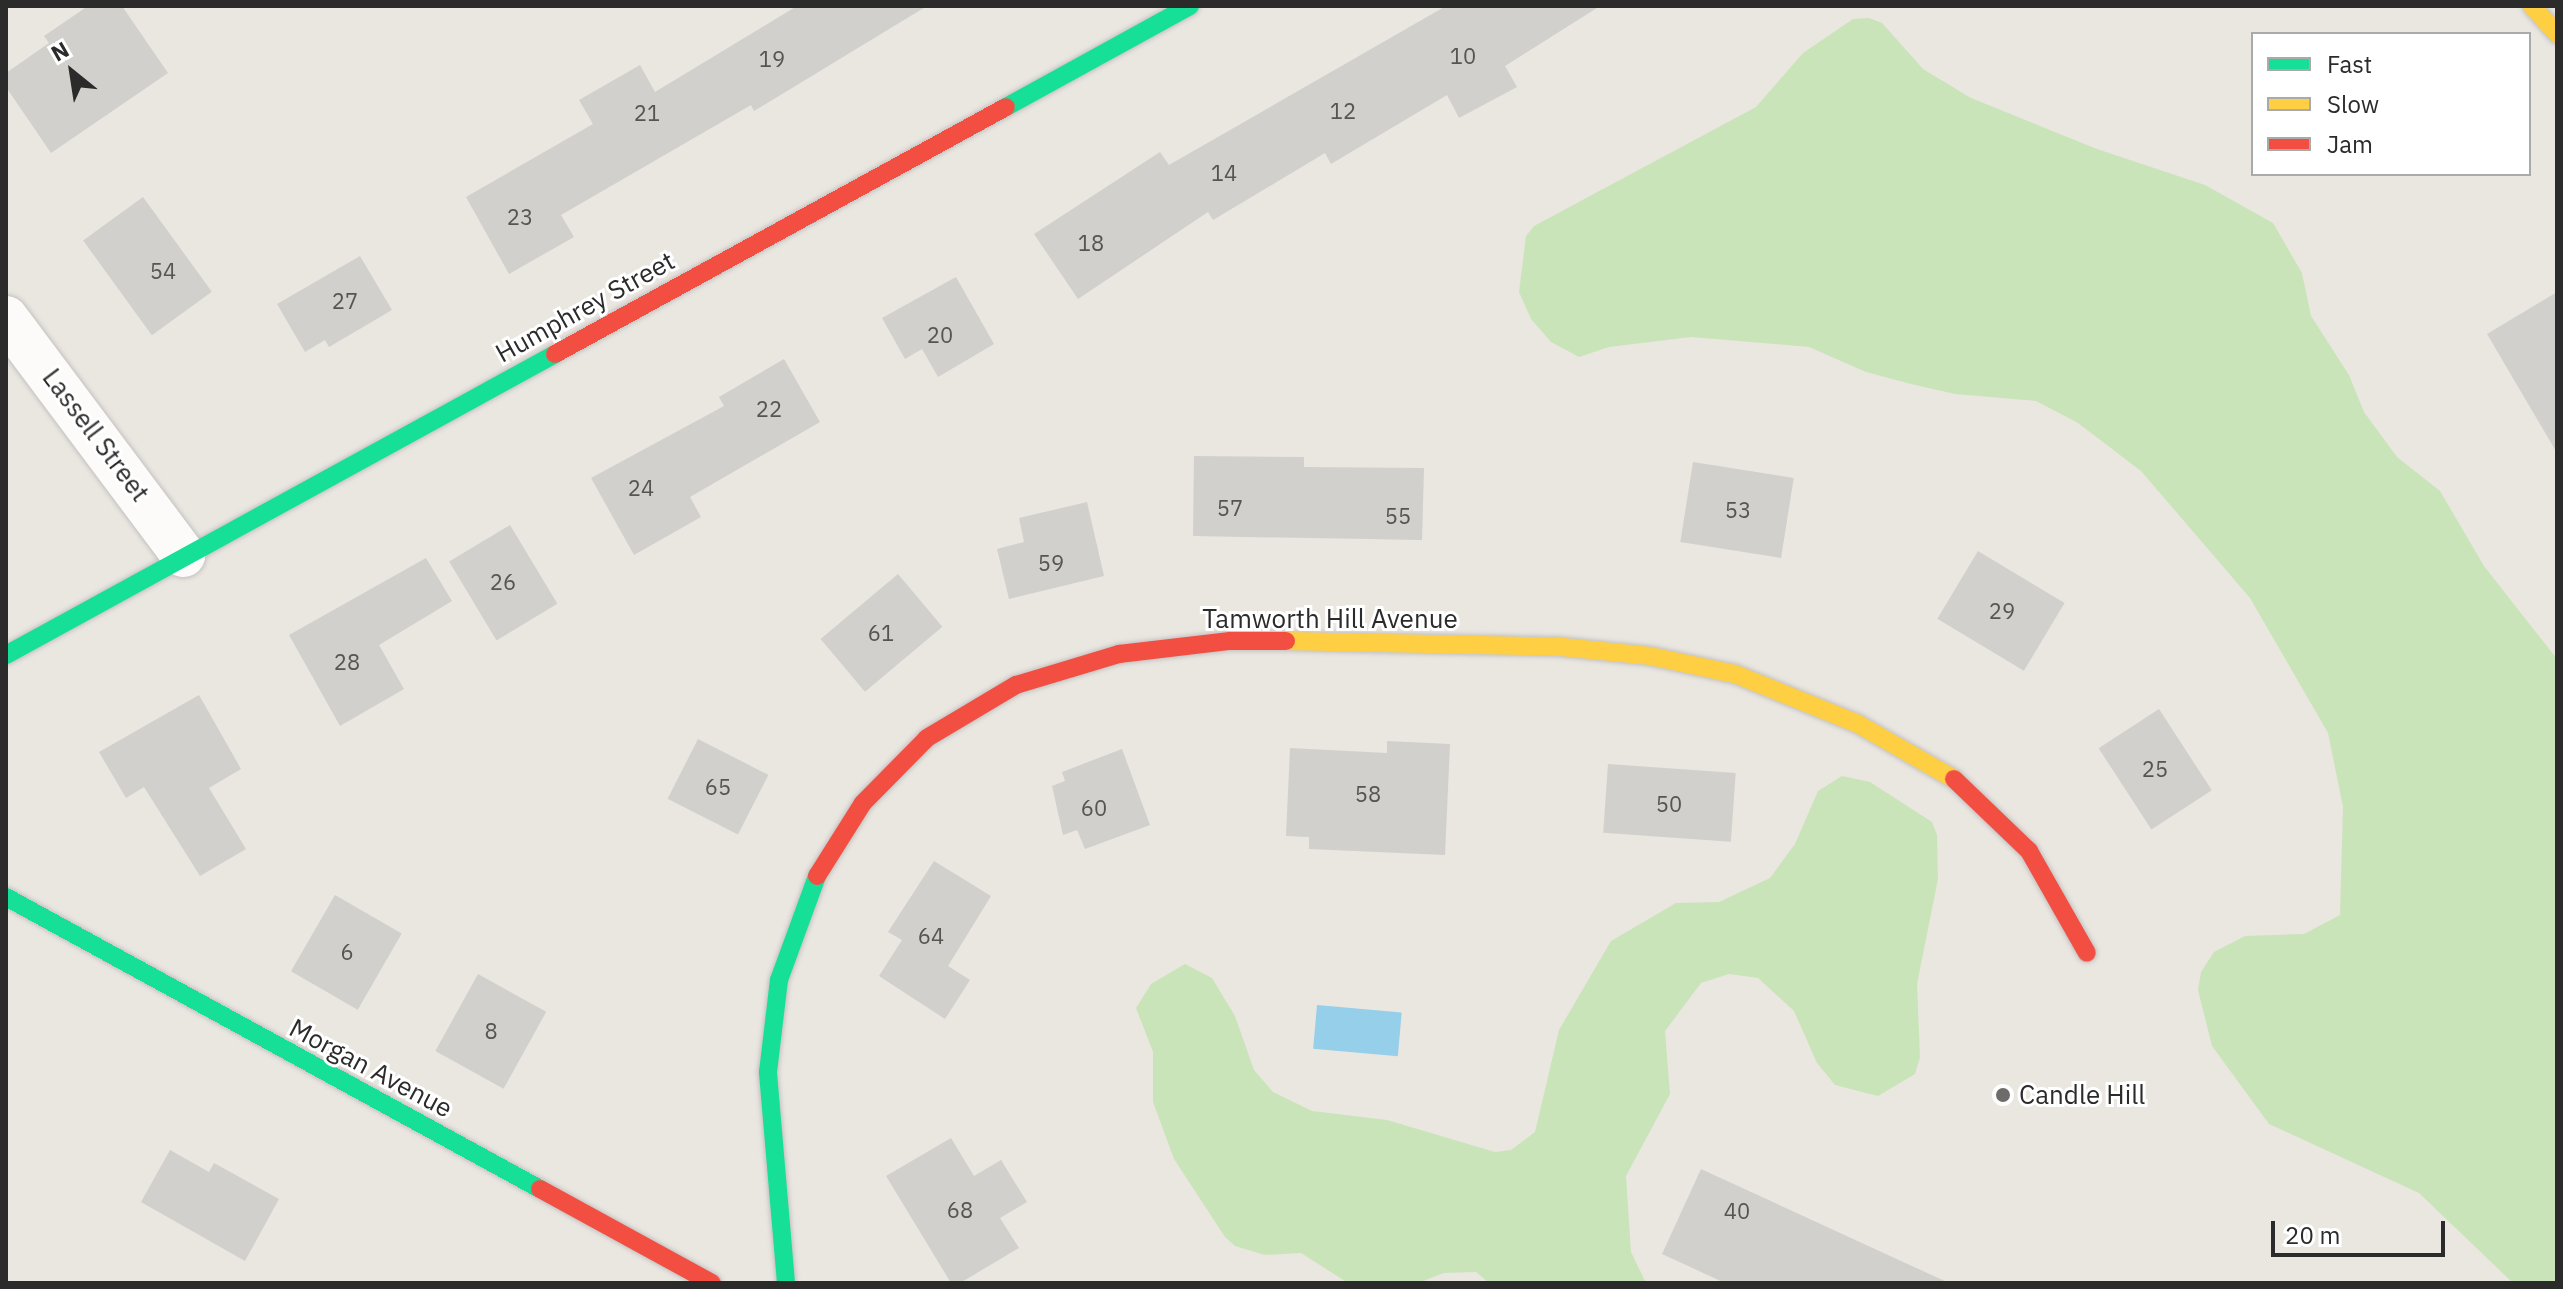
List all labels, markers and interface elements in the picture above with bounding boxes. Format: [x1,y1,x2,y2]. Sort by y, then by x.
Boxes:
north arrow [32,32,112,112]
legend [2251,32,2531,176]
text: N [46,34,74,67]
house number: 10 [1450,43,1476,69]
house number: 19 [759,46,785,72]
text: Fast [2327,48,2372,80]
text: Slow [2327,88,2379,120]
house number: 12 [1330,98,1356,124]
house number: 21 [634,100,660,126]
text: Jam [2327,128,2373,160]
house number: 14 [1211,160,1237,186]
house number: 23 [507,204,533,230]
house number: 18 [1078,230,1104,256]
street label: Humphrey Street [490,245,680,369]
house number: 54 [150,258,176,284]
house number: 27 [332,288,358,314]
house number: 20 [927,322,953,348]
street label: Lassell Street [36,363,156,507]
house number: 22 [756,396,782,422]
house number: 24 [628,475,654,501]
house number: 57 [1217,495,1243,521]
house number: 53 [1725,497,1751,523]
house number: 55 [1385,503,1411,529]
house number: 59 [1038,550,1064,576]
house number: 26 [490,569,516,595]
house number: 29 [1989,598,2015,624]
street label: Tamworth Hill Avenue [1202,603,1458,635]
house number: 61 [868,620,894,646]
house number: 28 [334,649,360,675]
house number: 25 [2142,756,2168,782]
house number: 65 [705,774,731,800]
house number: 58 [1355,781,1381,807]
house number: 50 [1656,791,1682,817]
house number: 60 [1081,795,1107,821]
house number: 64 [918,923,944,949]
house number: 6 [340,939,354,965]
street label: Morgan Avenue [284,1012,458,1124]
house number: 8 [484,1018,498,1044]
place label: Candle Hill [2019,1079,2145,1111]
marker: Candle Hill [1994,1086,2012,1104]
house number: 68 [947,1197,973,1223]
house number: 40 [1724,1198,1750,1224]
scale bar [2275,1205,2449,1255]
text: 20 m [2285,1219,2340,1251]

